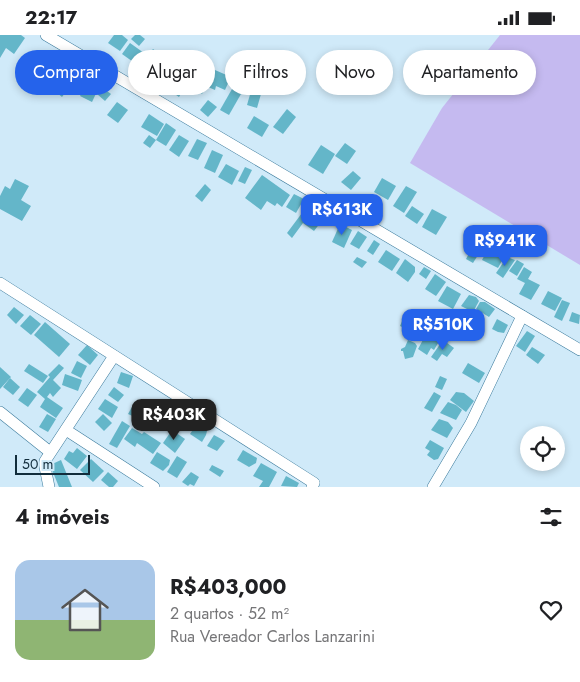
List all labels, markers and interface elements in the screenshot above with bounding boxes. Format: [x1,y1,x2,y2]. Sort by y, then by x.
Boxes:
text: 22:17 [25,4,77,31]
chip: Comprar [15,50,118,95]
chip: Alugar [128,50,215,95]
chip: Filtros [225,50,306,95]
chip: Novo [316,50,393,95]
chip: Apartamento [403,50,536,95]
pin: R$613K [301,193,383,236]
text: R$613K [312,198,372,221]
pin: R$941K [464,225,546,267]
text: R$941K [474,229,536,252]
pin: R$510K [402,309,484,351]
text: R$510K [413,313,473,336]
pin: R$403K [133,399,215,441]
text: R$403K [142,403,206,426]
map controls [520,426,565,471]
button: locate [520,426,565,471]
scale bar [15,452,90,475]
text: 50 m [22,454,53,474]
text: 4 imóveis [15,502,109,532]
icon: filters [537,503,565,531]
text: R$403,000 [170,572,286,602]
icon: home [55,580,115,640]
icon: heart [537,596,565,624]
text: 2 quartos · 52 m² [170,602,289,625]
text: Rua Vereador Carlos Lanzarini [170,625,375,648]

